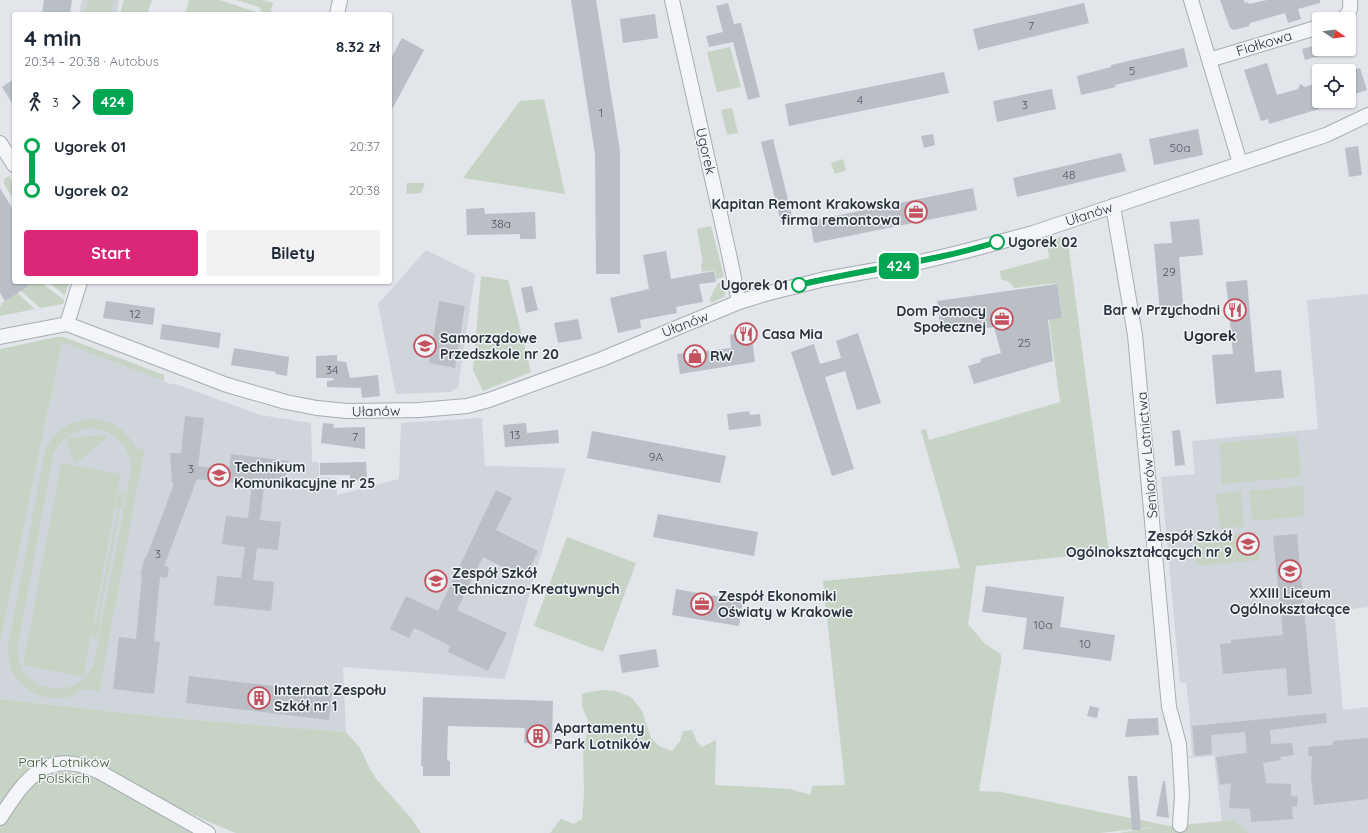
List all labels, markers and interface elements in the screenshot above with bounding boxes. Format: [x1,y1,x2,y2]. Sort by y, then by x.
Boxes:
north arrow [1312,12,1356,56]
map controls [1312,12,1356,108]
house number: 7 [1028,18,1034,33]
text: 4 min [24,24,82,52]
street label: Fiołkowa [1234,26,1294,60]
text: 8.32 zł [336,37,380,56]
text: 20:34 – 20:38 · Autobus [24,53,159,69]
house number: 5 [1129,63,1135,78]
button: locate [1312,64,1356,108]
icon: walk [24,91,46,113]
icon: forward [65,91,87,113]
house number: 4 [857,92,863,107]
text: 424 [101,93,125,111]
text: 3 [52,94,59,110]
house number: 3 [1022,97,1028,112]
house number: 1 [599,105,603,120]
street label: Ugorek [692,126,720,176]
text: Ugorek 01 [54,137,126,156]
text: 20:37 [349,138,380,154]
house number: 50a [1170,140,1190,155]
house number: 48 [1063,167,1075,182]
text: Ugorek 02 [54,181,129,200]
text: 20:38 [349,182,380,198]
place label: Kapitan Remont Krakowska firma remontowa [711,195,900,229]
street label: Ułanów [1063,198,1115,230]
office icon: Kapitan Remont Krakowska firma remontowa [903,199,929,225]
house number: 38a [491,216,511,231]
button: Start [24,230,198,276]
button: Bilety [206,230,380,276]
place label: Ugorek 02 [1008,233,1078,251]
marker: Ugorek 02 [989,234,1005,250]
line badge: 424 [876,253,922,279]
text: 424 [887,257,911,275]
house number: 29 [1162,264,1176,279]
place label: Ugorek 01 [721,276,788,294]
marker: Ugorek 01 [791,277,807,293]
restaurant icon: Bar w Przychodni [1222,297,1248,323]
place label: Bar w Przychodni [1103,301,1220,319]
place label: Dom Pomocy Społecznej [896,302,986,336]
house number: 12 [129,306,141,321]
office icon: Dom Pomocy Społecznej [989,306,1015,332]
street label: Ułanów [659,307,711,341]
restaurant icon: Casa Mia [733,321,759,347]
place label: Casa Mia [762,325,823,343]
district label: Ugorek [1184,326,1236,345]
place label: Samorządowe Przedszkole nr 20 [440,329,559,363]
school or university icon: Samorządowe Przedszkole nr 20 [412,333,438,359]
house number: 25 [1017,335,1031,350]
shop icon: RW [682,343,708,369]
place label: RW [710,347,733,365]
house number: 34 [326,362,338,377]
street label: Seniorów Lotnictwa [1133,391,1161,519]
street label: Ułanów [351,402,401,420]
house number: 13 [510,427,520,442]
house number: 7 [352,429,358,444]
house number: 9A [649,449,663,464]
place label: Technikum Komunikacyjne nr 25 [234,458,375,492]
house number: 3 [188,461,194,476]
school or university icon: Technikum Komunikacyjne nr 25 [206,462,232,488]
place label: Zespół Szkół Ogólnokształcących nr 9 [1066,527,1233,561]
school or university icon: Zespół Szkół Ogólnokształcących nr 9 [1235,531,1261,557]
house number: 3 [155,546,161,561]
school or university icon: XXIII Liceum Ogólnokształcące [1277,558,1303,584]
place label: Zespół Szkół Techniczno-Kreatywnych [452,564,620,598]
school or university icon: Zespół Szkół Techniczno-Kreatywnych [423,568,449,594]
place label: XXIII Liceum Ogólnokształcące [1230,584,1350,618]
place label: Zespół Ekonomiki Oświaty w Krakowie [718,587,853,621]
office icon: Zespół Ekonomiki Oświaty w Krakowie [689,591,715,617]
house number: 10a [1034,617,1052,632]
house number: 10 [1079,636,1091,651]
place label: Internat Zespołu Szkół nr 1 [274,681,387,715]
building icon: Internat Zespołu Szkół nr 1 [246,685,272,711]
place label: Apartamenty Park Lotników [554,719,651,753]
building icon: Apartamenty Park Lotników [525,723,551,749]
park label: Park Lotników Polskich [18,753,110,787]

